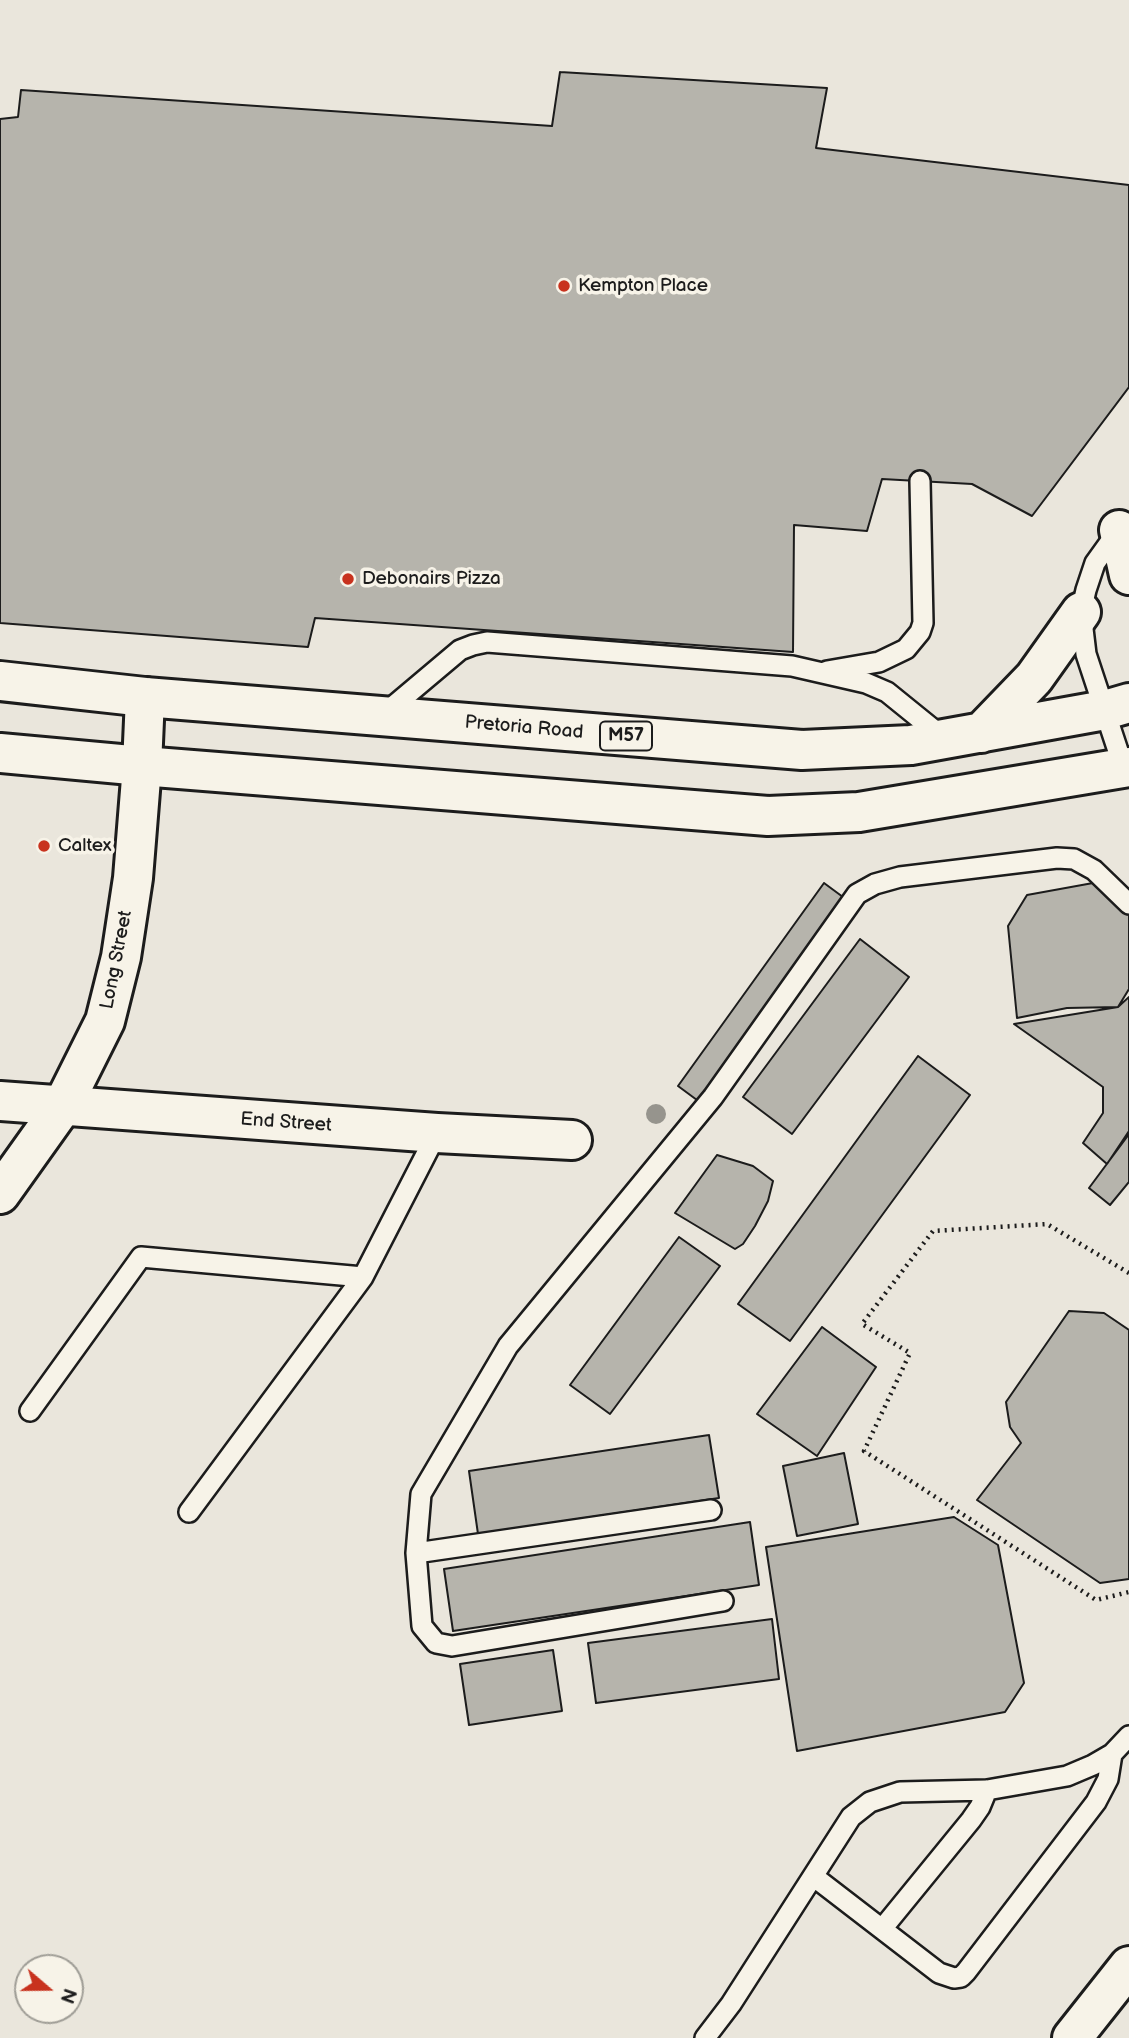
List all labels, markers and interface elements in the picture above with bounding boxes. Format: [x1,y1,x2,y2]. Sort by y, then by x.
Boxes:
place label: Kempton Place [578,275,708,297]
marker: Kempton Place [556,278,572,294]
place label: Debonairs Pizza [362,568,501,590]
marker: Debonairs Pizza [340,571,356,587]
street label: Pretoria Road [464,711,584,745]
road number: M57 [600,722,652,750]
place label: Caltex [58,835,112,857]
marker: Caltex [36,838,52,854]
street label: Long Street [96,909,138,1011]
street label: End Street [240,1108,332,1138]
north arrow [14,1954,84,2024]
text: N [54,1985,81,2006]

